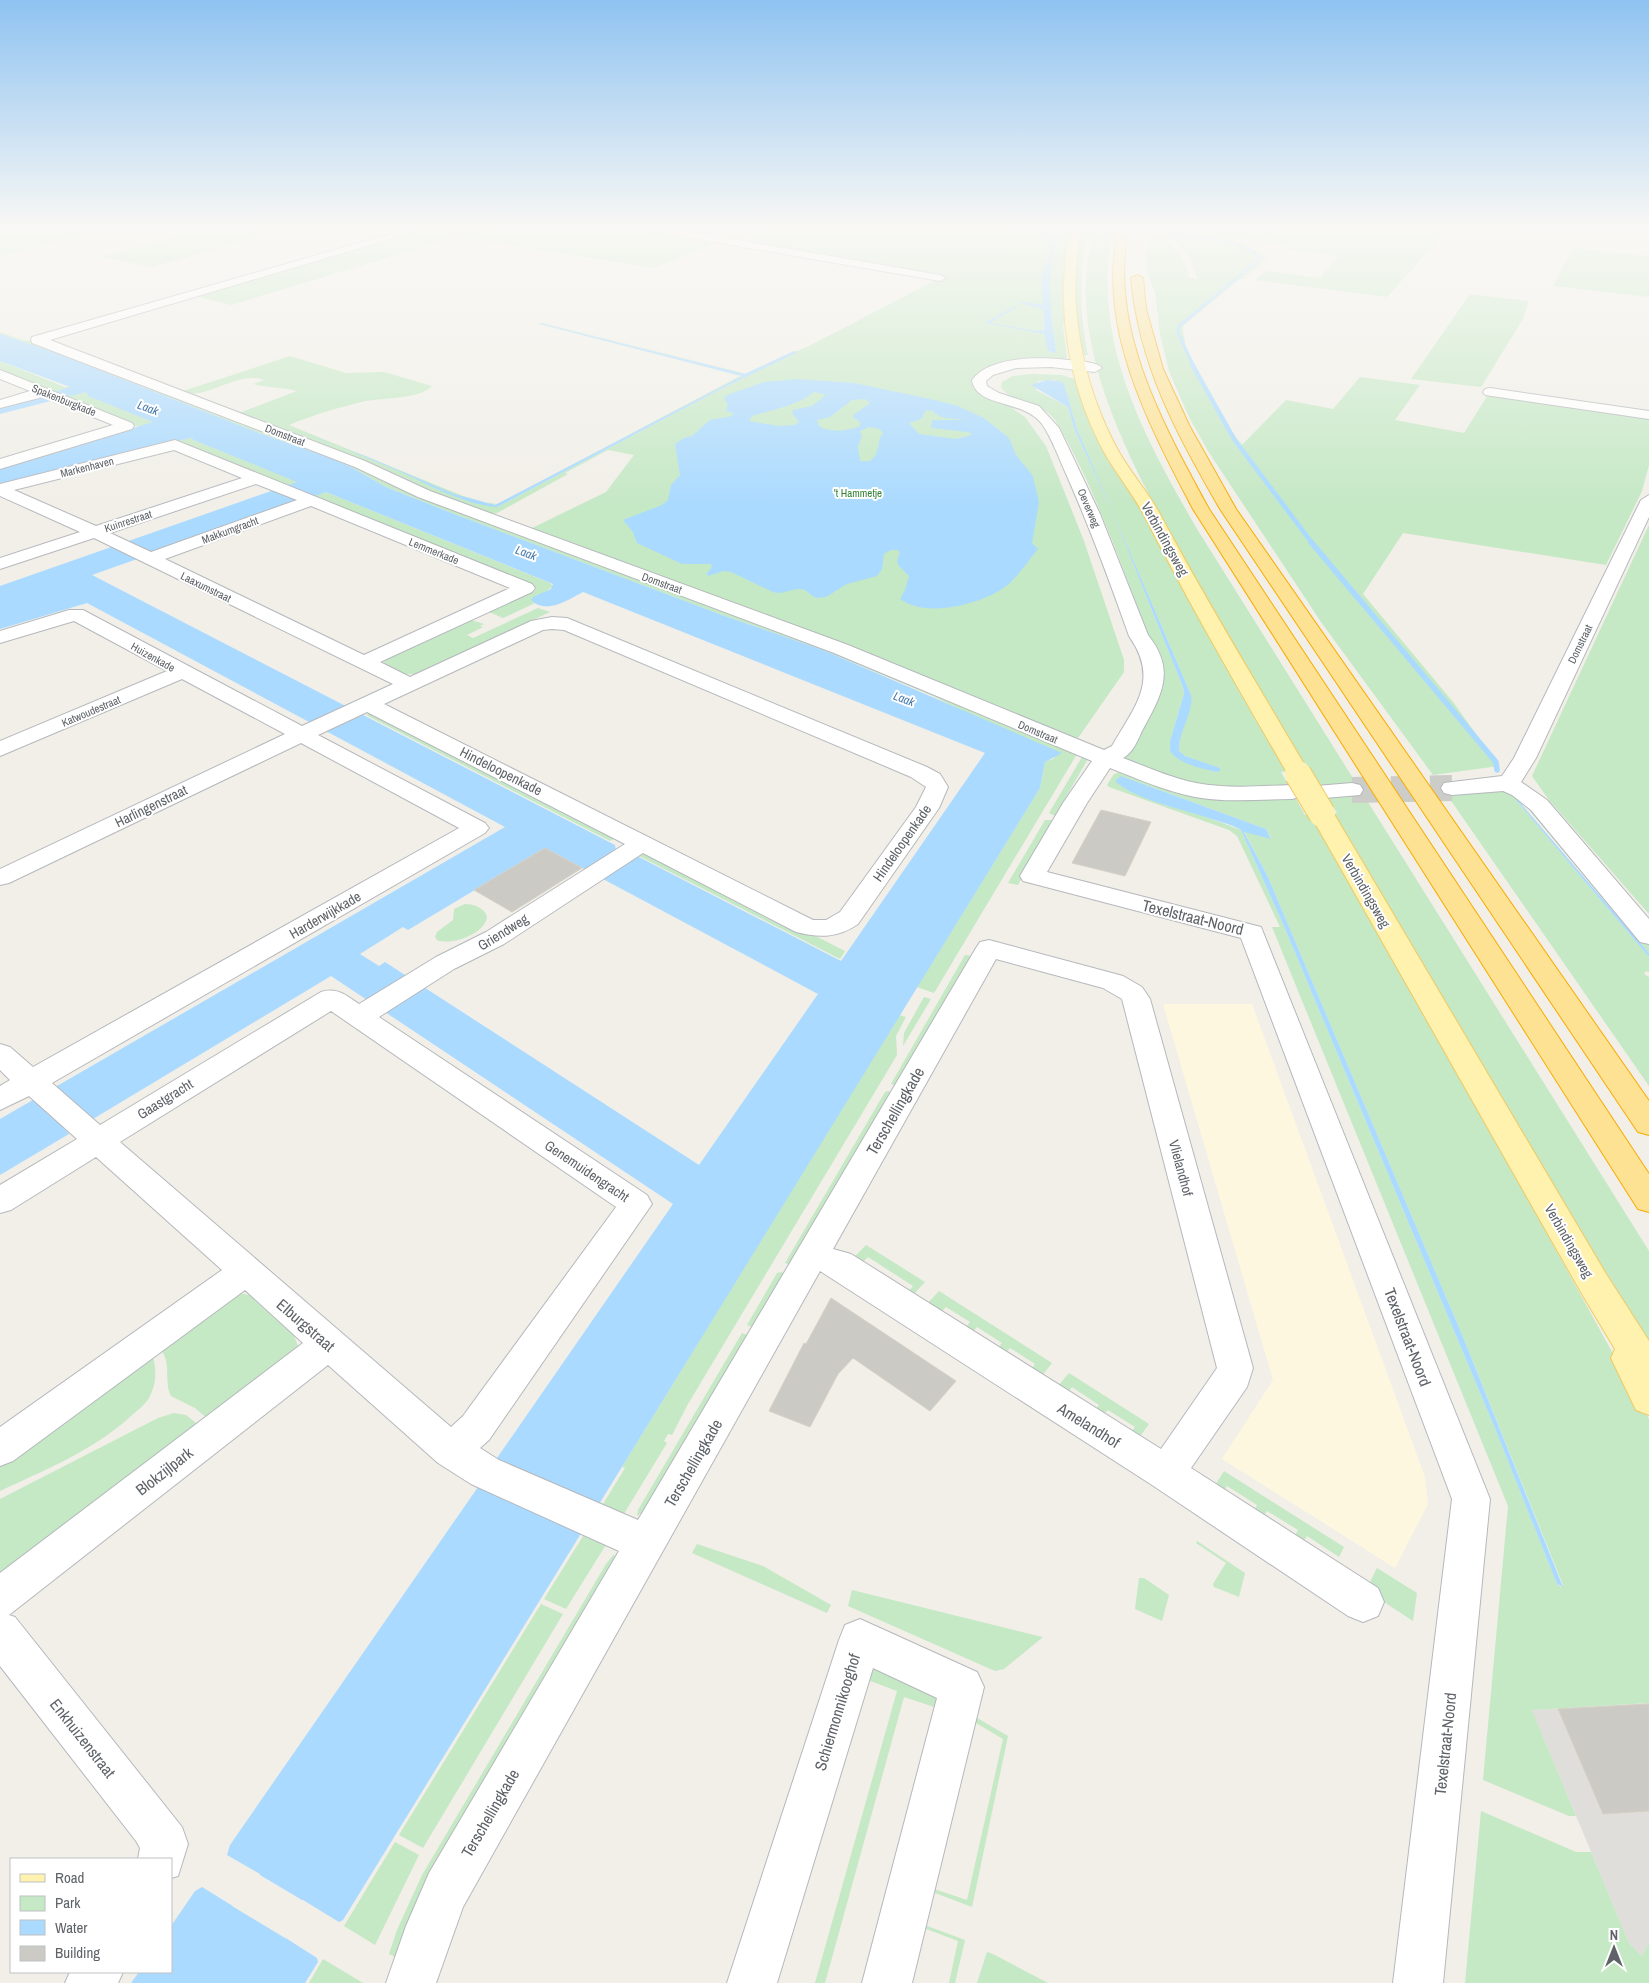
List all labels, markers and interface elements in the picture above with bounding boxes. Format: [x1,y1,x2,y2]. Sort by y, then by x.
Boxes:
street label: Spakenburgkade [30,381,98,419]
water label: Laak [135,397,162,420]
street label: Domstraat [263,421,307,449]
street label: Markenhaven [59,454,115,480]
park label: 't Hammetje [834,486,882,500]
street label: Oeverweg [1075,486,1103,530]
street label: Verbindingsweg [1137,499,1193,580]
street label: Kuinrestraat [102,507,154,535]
street label: Makkumgracht [200,513,261,547]
street label: Lemmerkade [407,535,461,567]
water label: Laak [513,542,540,565]
street label: Laaxumstraat [178,569,234,605]
street label: Domstraat [640,569,684,597]
street label: Domstraat [1565,622,1596,666]
street label: Huizenkade [129,639,177,675]
water label: Laak [891,688,918,711]
street label: Katwoudestraat [59,692,123,730]
street label: Domstraat [1016,717,1060,747]
street label: Hindeloopenkade [457,743,545,799]
street label: Harlingenstraat [112,781,190,831]
street label: Hindeloopenkade [869,801,935,885]
street label: Verbindingsweg [1338,851,1395,932]
street label: Harderwijkkade [286,887,364,943]
street label: Texelstraat-Noord [1140,894,1246,940]
street label: Griendweg [474,909,532,955]
street label: Terschellingkade [861,1063,929,1159]
street label: Gaastgracht [134,1075,196,1123]
street label: Genemuidengracht [541,1136,633,1206]
street label: Vlielandhof [1165,1138,1197,1199]
street label: Verbindingsweg [1541,1201,1598,1282]
street label: Texelstraat-Noord [1379,1285,1437,1389]
street label: Elburgstraat [272,1293,340,1357]
street label: Amelandhof [1053,1397,1125,1453]
street label: Terschellingkade [659,1415,727,1511]
street label: Blokzijlpark [131,1441,198,1500]
street label: Schiermonnikooghof [809,1651,865,1773]
street label: Texelstraat-Noord [1429,1691,1461,1797]
street label: Enkhuizenstraat [45,1694,121,1782]
street label: Terschellingkade [456,1765,524,1861]
legend [10,1858,172,1973]
text: Road [55,1867,84,1888]
text: Park [55,1892,81,1913]
text: Water [55,1917,87,1938]
north arrow [1589,1923,1639,1973]
text: N [1610,1926,1618,1944]
text: Building [55,1942,100,1963]

